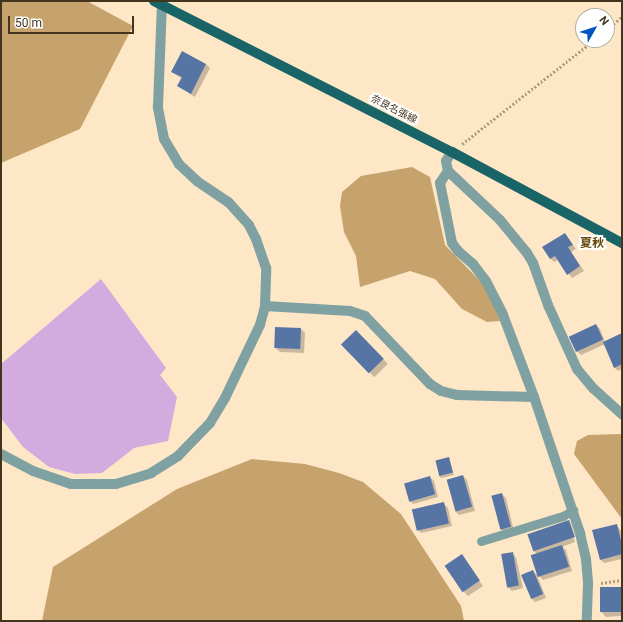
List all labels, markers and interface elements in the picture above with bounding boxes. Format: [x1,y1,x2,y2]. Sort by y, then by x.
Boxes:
scale bar [10,8,136,34]
north arrow [575,8,615,48]
text: N [596,14,611,28]
text: 50 m [15,16,42,30]
street label: 奈良名張線 [369,92,419,126]
district label: 夏秋 [580,237,604,251]

